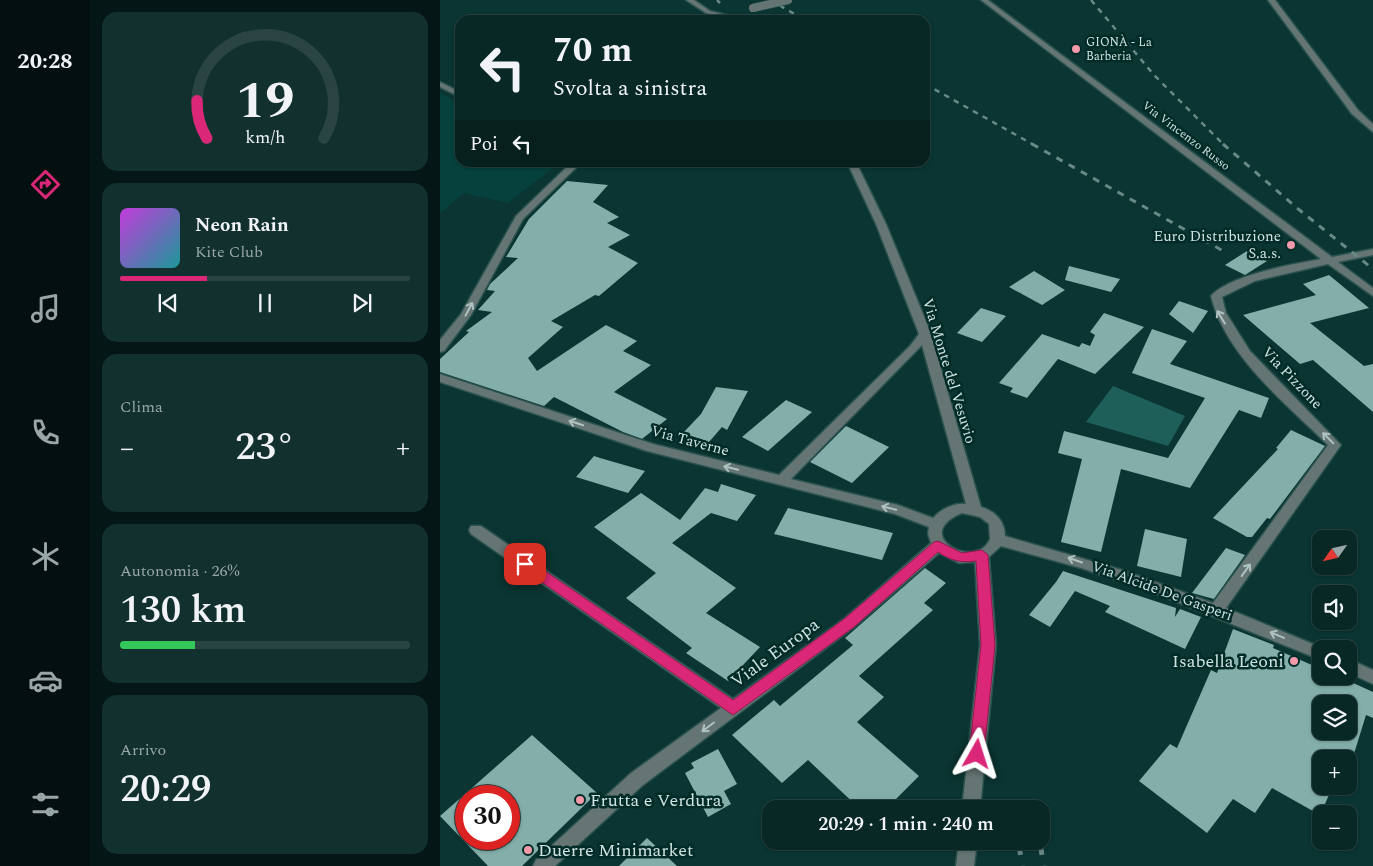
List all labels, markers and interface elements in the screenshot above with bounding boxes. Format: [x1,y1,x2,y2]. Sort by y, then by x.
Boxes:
text: 70 m [553,24,633,77]
place label: GIONÀ - La Barberia [1086,33,1152,66]
icon: left [470,35,535,100]
marker: GIONÀ - La Barberia [1070,43,1082,55]
text: 20:28 [17,45,73,78]
text: 19 [236,62,294,141]
text: Svolta a sinistra [553,72,707,105]
street label: Via Vincenzo Russo [1138,96,1234,176]
text: km/h [245,124,285,151]
text: Poi [470,130,498,159]
icon: left [508,130,536,158]
icon: directions [28,167,63,202]
text: Neon Rain [195,211,289,240]
place label: Euro Distribuzione S.a.s. [1153,225,1281,265]
marker: Euro Distribuzione S.a.s. [1285,239,1297,251]
text: Kite Club [195,240,263,264]
icon: previous [154,289,182,317]
icon: pause [251,289,279,317]
icon: next [348,289,376,317]
icon: music [28,291,63,326]
street label: Via Monte del Vesuvio [916,296,982,446]
one-way arrow [465,302,475,317]
one-way arrow [1216,310,1226,324]
street label: Via Pizzone [1256,341,1328,415]
text: Clima [120,395,163,419]
icon: phone [28,415,63,450]
one-way arrow [568,417,584,427]
text: 23° [235,419,295,477]
street label: Via Taverne [648,420,732,462]
text: − [120,427,134,470]
text: + [396,427,410,470]
one-way arrow [1322,432,1334,444]
one-way arrow [724,463,740,472]
one-way arrow [882,503,898,512]
north arrow [1312,530,1358,575]
map controls [1312,530,1357,850]
icon: climate [28,539,63,574]
pin [504,543,546,585]
icon: arrive [511,550,539,578]
one-way arrow [1068,555,1083,564]
street label: Via Alcide De Gasperi [1088,555,1236,627]
text: Autonomia · 26% [120,559,239,583]
one-way arrow [1241,563,1251,577]
text: 130 km [120,582,246,640]
button: sound [1312,585,1357,630]
street label: Viale Europa [725,611,825,694]
one-way arrow [1269,629,1284,638]
button: search [1312,640,1357,685]
place label: Isabella Leoni [1172,648,1284,675]
marker: Isabella Leoni [1288,655,1300,667]
icon: car [28,663,63,698]
button: layers [1312,695,1357,740]
one-way arrow [701,722,715,732]
position arrow [950,727,1002,779]
text: Arrivo [120,738,166,762]
button: + [1312,750,1357,795]
text: 20:29 [120,761,211,819]
speed limit sign: 30 [455,785,520,850]
icon: filters [28,787,63,822]
place label: Frutta e Verdura [590,787,722,814]
marker: Frutta e Verdura [574,794,586,806]
button: − [1312,805,1357,850]
text: 20:29 · 1 min · 240 m [818,810,994,839]
place label: Duerre Minimarket [538,837,693,864]
marker: Duerre Minimarket [522,844,534,856]

